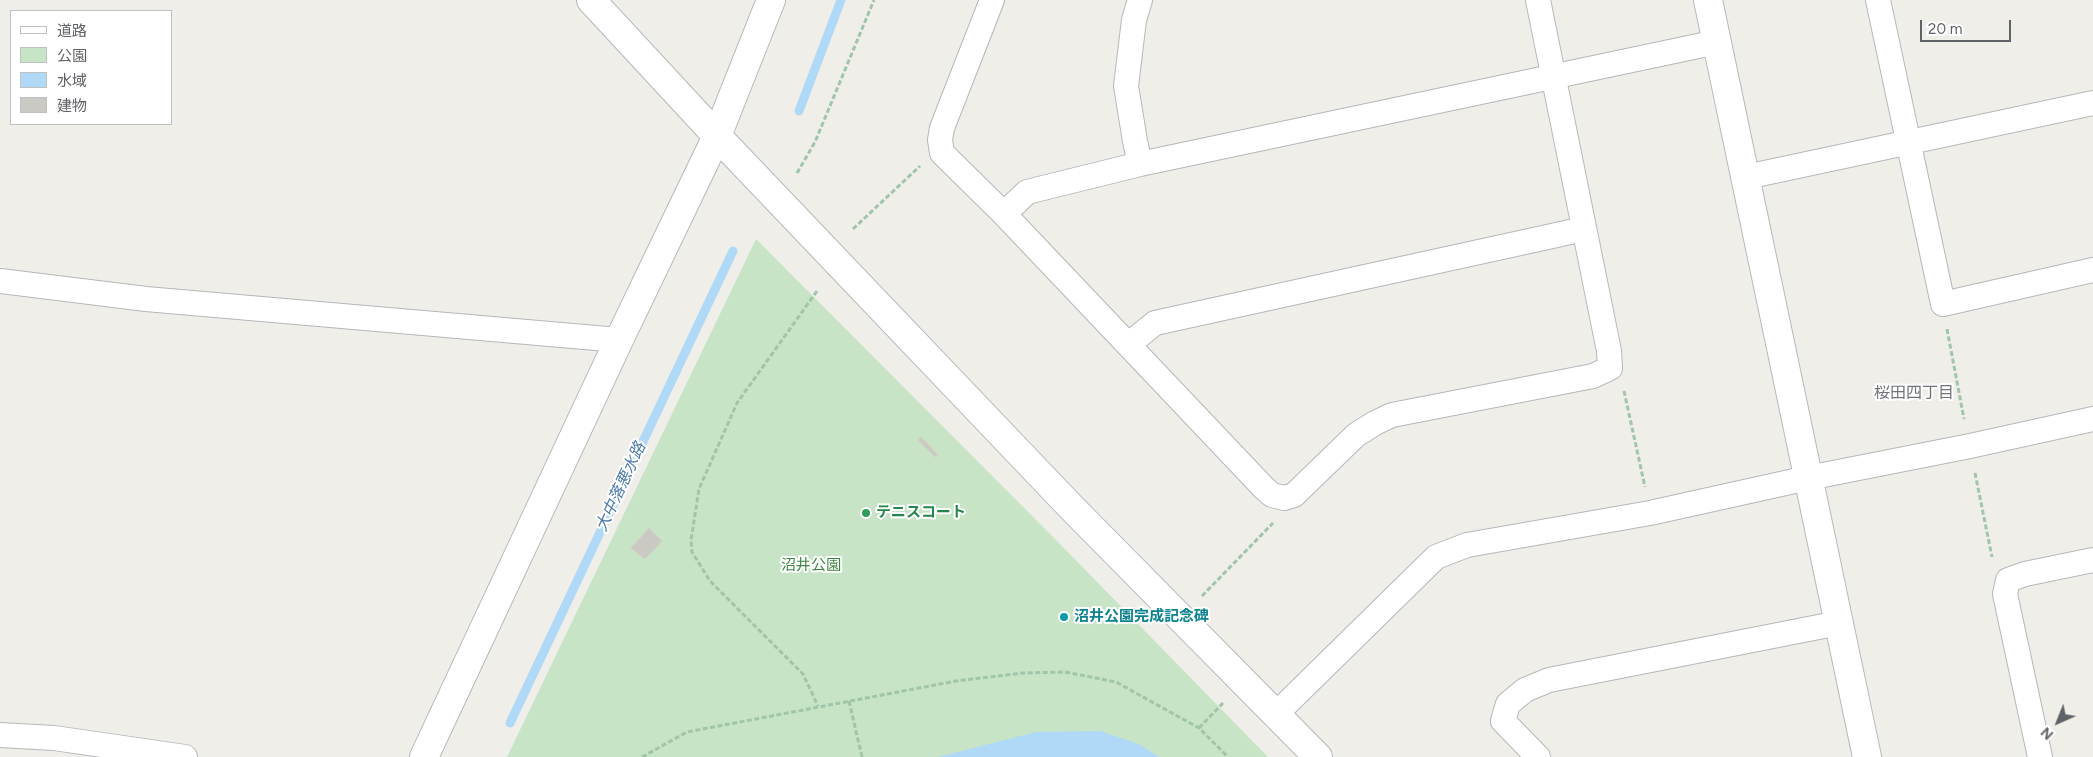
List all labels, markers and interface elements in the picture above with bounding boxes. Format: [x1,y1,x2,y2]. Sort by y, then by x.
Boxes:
legend [10,10,172,125]
scale bar [1923,10,2014,42]
text: 20 m [1928,20,1962,38]
text: 道路 [57,22,87,40]
text: 公園 [57,47,87,65]
text: 水域 [57,72,87,90]
text: 建物 [57,97,87,115]
district label: 桜田四丁目 [1874,383,1954,403]
water label: 大中落悪水路 [592,439,650,535]
place label: テニスコート [876,504,966,522]
marker: テニスコート [860,507,872,519]
park label: 沼井公園 [781,557,841,575]
place label: 沼井公園完成記念碑 [1074,608,1209,626]
marker: 沼井公園完成記念碑 [1058,611,1070,623]
north arrow [2033,697,2083,747]
text: N [2037,723,2057,743]

